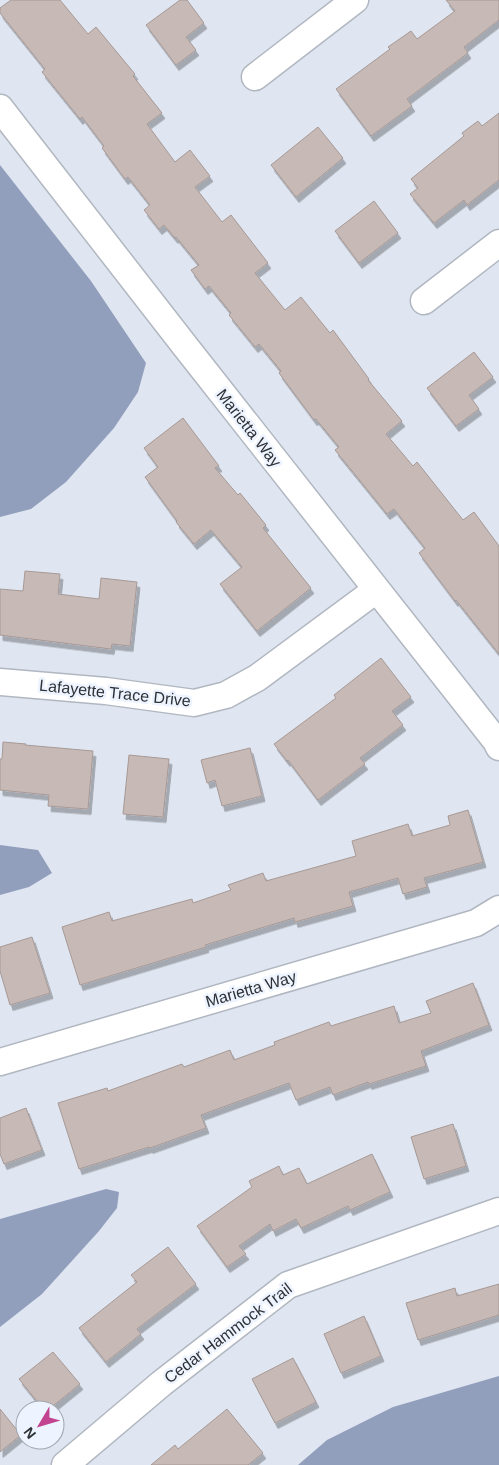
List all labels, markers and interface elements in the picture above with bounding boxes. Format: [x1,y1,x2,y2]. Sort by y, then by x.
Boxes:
street label: Marietta Way [213,386,285,470]
street label: Lafayette Trace Drive [38,677,192,709]
street label: Marietta Way [204,968,298,1010]
street label: Cedar Hammock Trail [161,1280,295,1386]
north arrow [15,1400,65,1450]
text: N [20,1424,39,1442]

